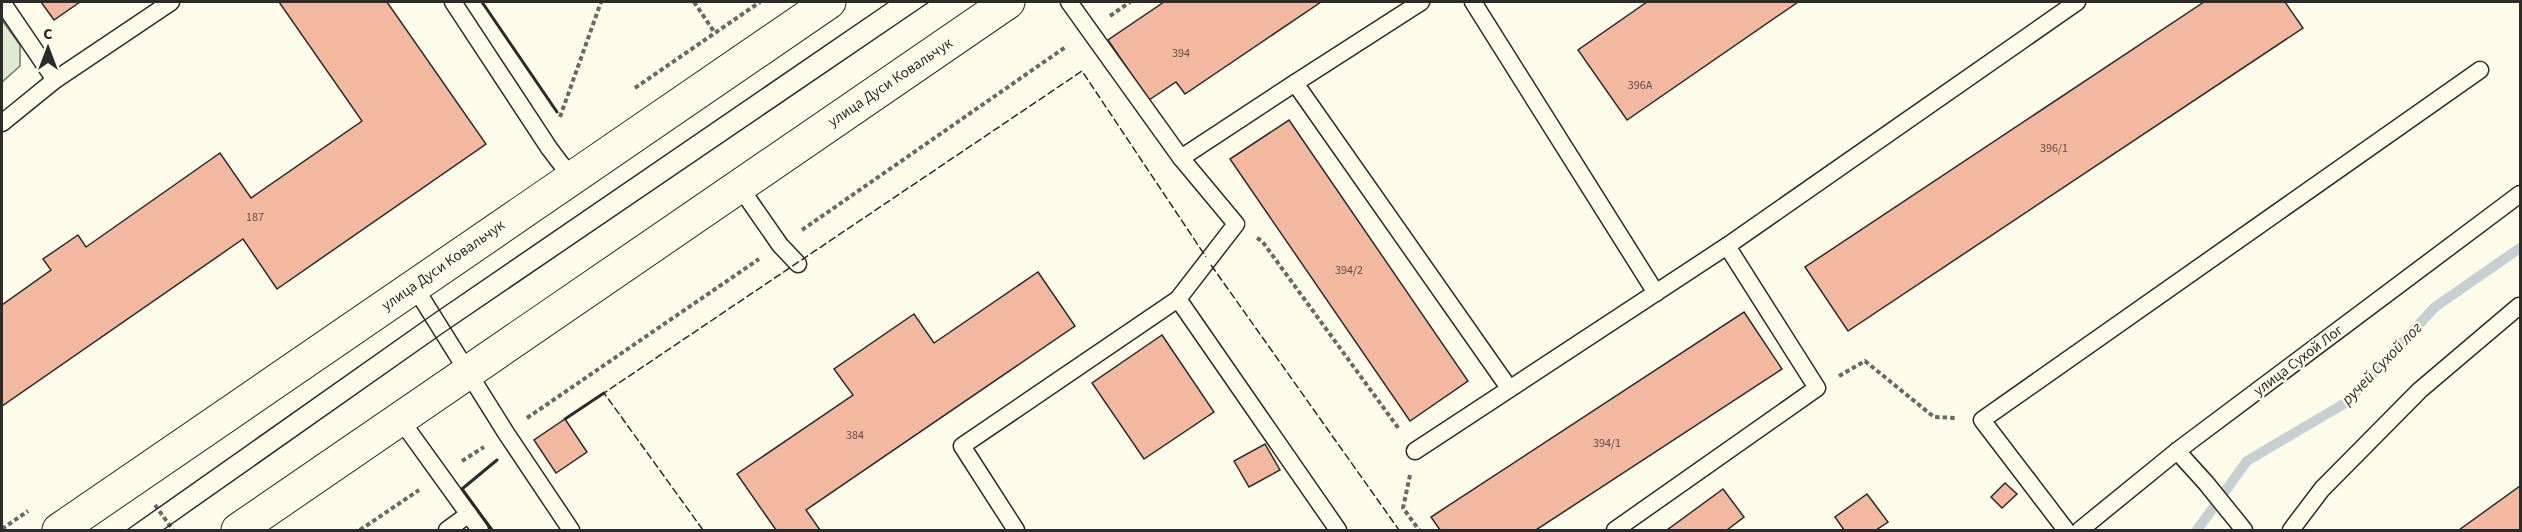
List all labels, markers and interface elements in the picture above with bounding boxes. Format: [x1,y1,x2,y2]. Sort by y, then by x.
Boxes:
north arrow [18,18,78,78]
text: С [43,23,53,45]
street label: улица Дуси Ковальчук [824,33,957,132]
house number: 394 [1172,45,1190,62]
house number: 396А [1628,77,1653,94]
house number: 396/1 [2040,140,2068,157]
house number: 187 [246,209,264,226]
street label: улица Дуси Ковальчук [377,215,510,316]
house number: 394/2 [1335,262,1363,279]
water label: ручей Сухой лог [2336,317,2427,411]
street label: улица Сухой Лог [2249,320,2347,401]
house number: 384 [846,427,864,444]
house number: 394/1 [1593,435,1621,452]

